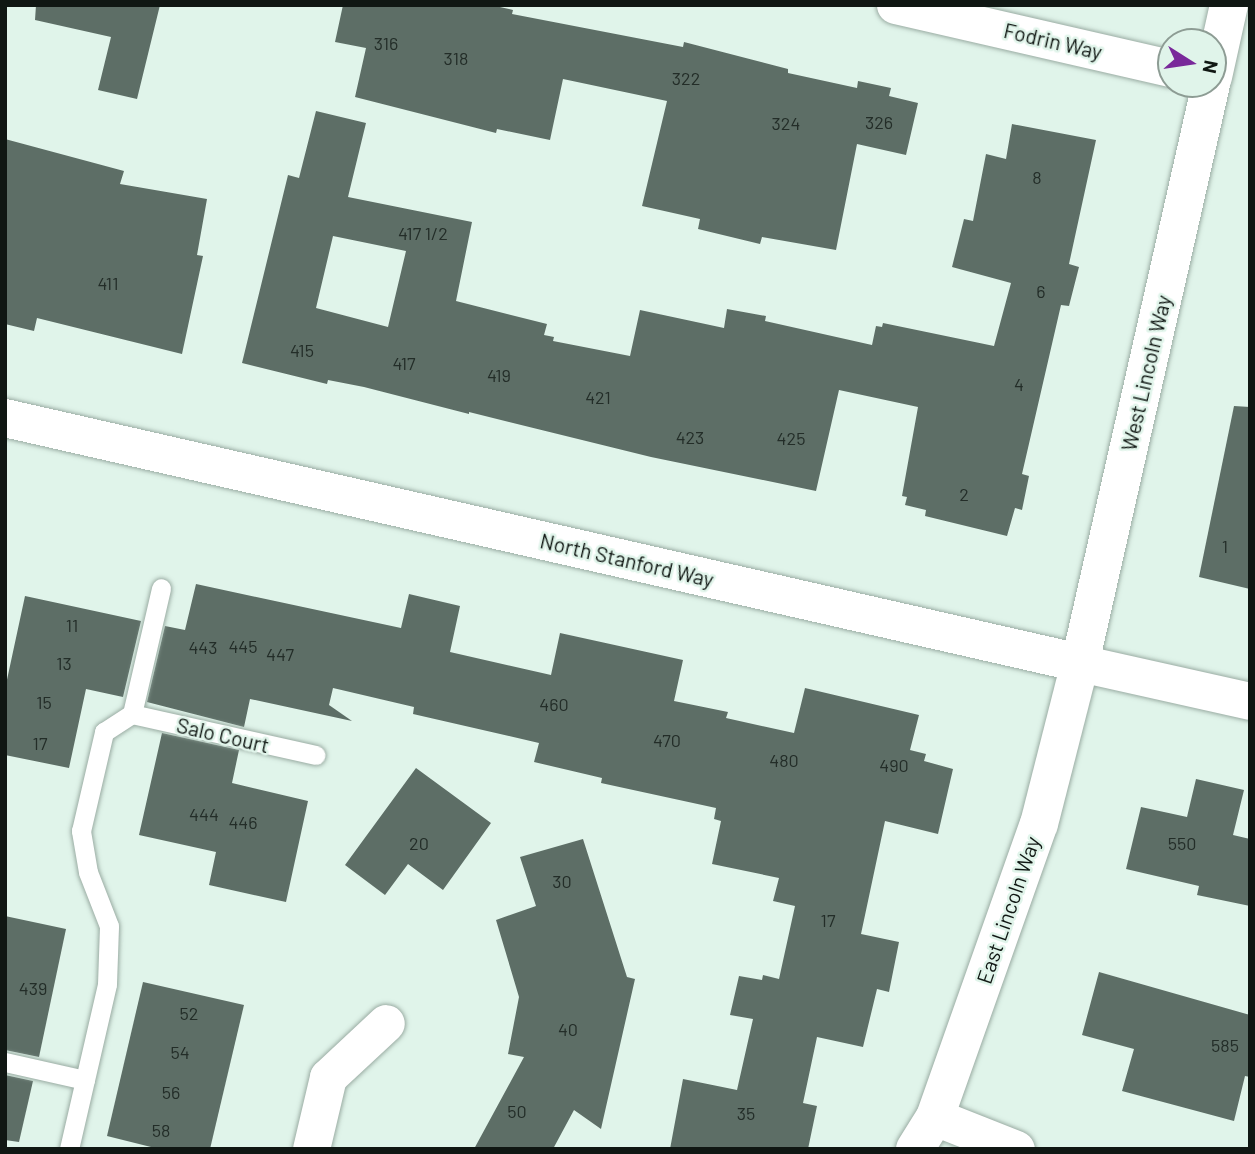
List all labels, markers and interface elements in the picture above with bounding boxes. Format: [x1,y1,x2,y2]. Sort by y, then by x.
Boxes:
street label: Fodrin Way [1001,17,1105,65]
north arrow [1157,28,1227,98]
house number: 316 [374,32,398,54]
house number: 318 [444,47,468,69]
text: N [1199,58,1224,76]
house number: 322 [672,67,700,89]
house number: 326 [865,111,893,133]
house number: 324 [772,112,800,134]
house number: 8 [1032,166,1042,188]
house number: 417 1/2 [398,222,448,244]
house number: 411 [98,272,118,294]
house number: 6 [1036,280,1046,302]
street label: West Lincoln Way [1116,293,1176,453]
house number: 415 [290,339,314,361]
house number: 417 [392,352,416,374]
house number: 419 [487,364,511,386]
house number: 4 [1014,373,1024,395]
house number: 421 [585,386,611,408]
house number: 423 [676,426,704,448]
house number: 425 [777,427,805,449]
house number: 2 [959,483,969,505]
street label: North Stanford Way [538,528,716,592]
house number: 1 [1222,535,1228,557]
house number: 11 [66,614,78,636]
house number: 445 [228,635,258,657]
house number: 443 [188,636,218,658]
house number: 447 [266,643,294,665]
house number: 13 [56,652,72,674]
house number: 15 [36,691,52,713]
house number: 460 [539,693,569,715]
street label: Salo Court [174,712,272,758]
house number: 470 [653,729,681,751]
house number: 17 [33,732,47,754]
house number: 480 [769,749,799,771]
house number: 490 [879,754,909,776]
house number: 444 [189,803,219,825]
house number: 446 [228,811,258,833]
house number: 20 [409,832,429,854]
house number: 550 [1168,832,1196,854]
street label: East Lincoln Way [971,833,1045,987]
house number: 30 [552,870,572,892]
house number: 17 [821,909,835,931]
house number: 439 [19,977,47,999]
house number: 52 [180,1002,198,1024]
house number: 40 [558,1018,578,1040]
house number: 585 [1211,1034,1239,1056]
house number: 54 [170,1041,190,1063]
house number: 56 [162,1081,180,1103]
house number: 50 [507,1100,527,1122]
house number: 35 [737,1102,755,1124]
house number: 58 [152,1119,170,1141]

